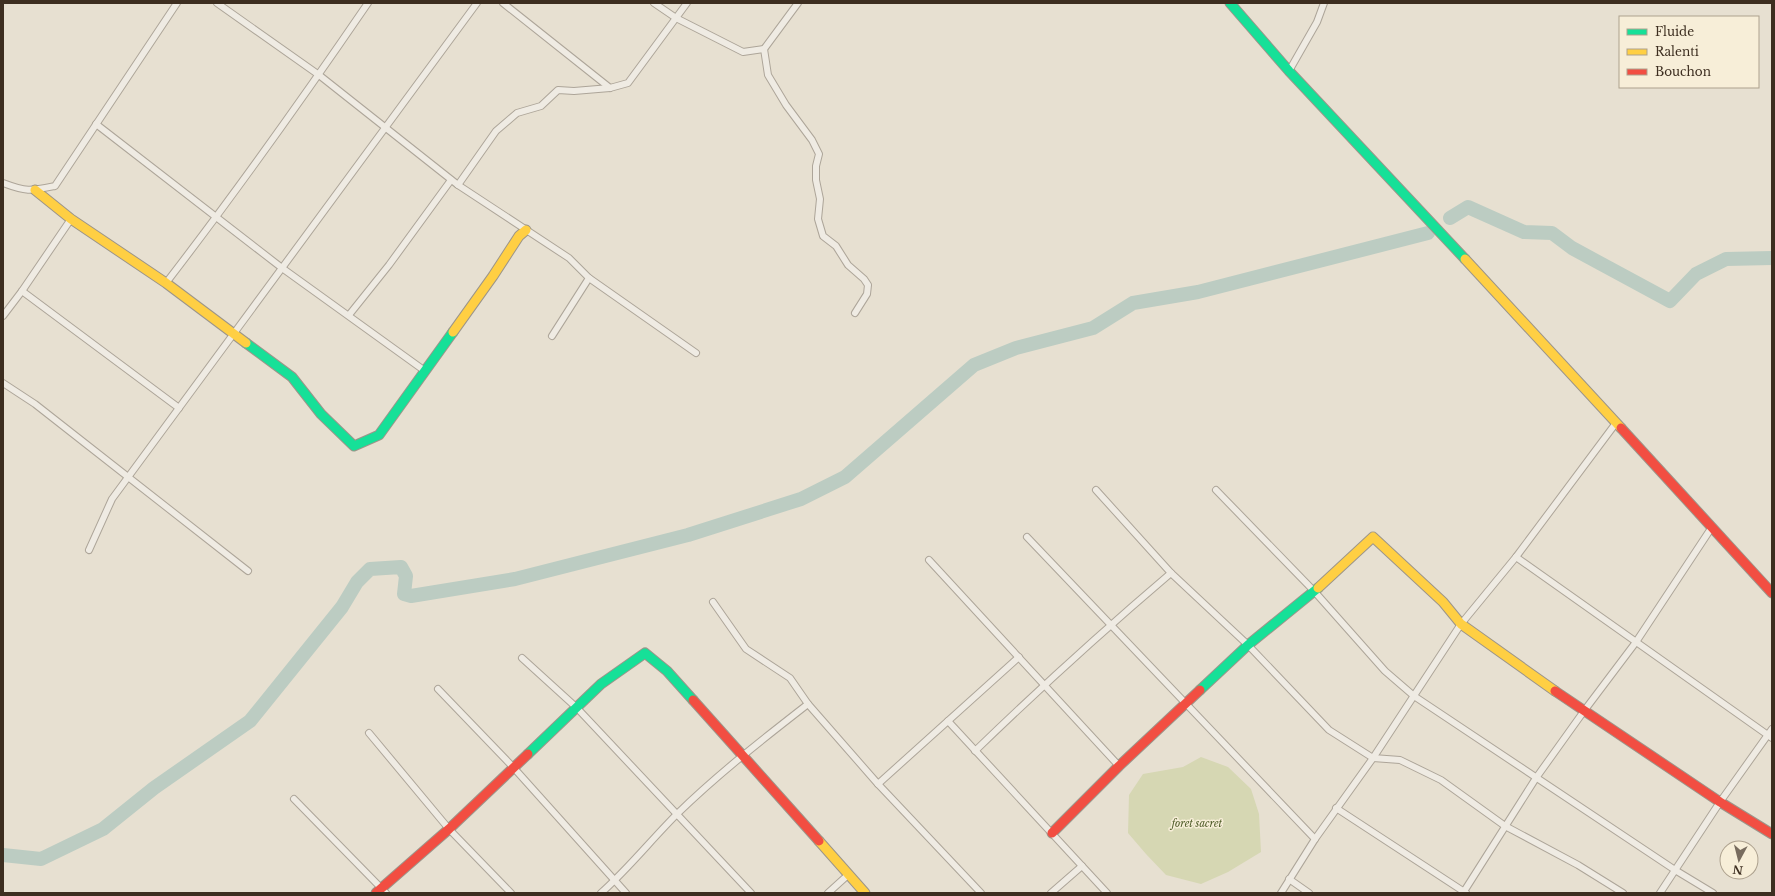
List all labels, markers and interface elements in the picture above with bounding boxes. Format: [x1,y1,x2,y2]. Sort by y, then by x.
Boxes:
legend [1619,16,1759,88]
text: Fluide [1655,24,1694,39]
text: Ralenti [1655,44,1699,59]
text: Bouchon [1655,64,1711,79]
park label: foret sacret [1170,817,1223,830]
north arrow [1719,840,1759,880]
text: N [1731,862,1744,878]

